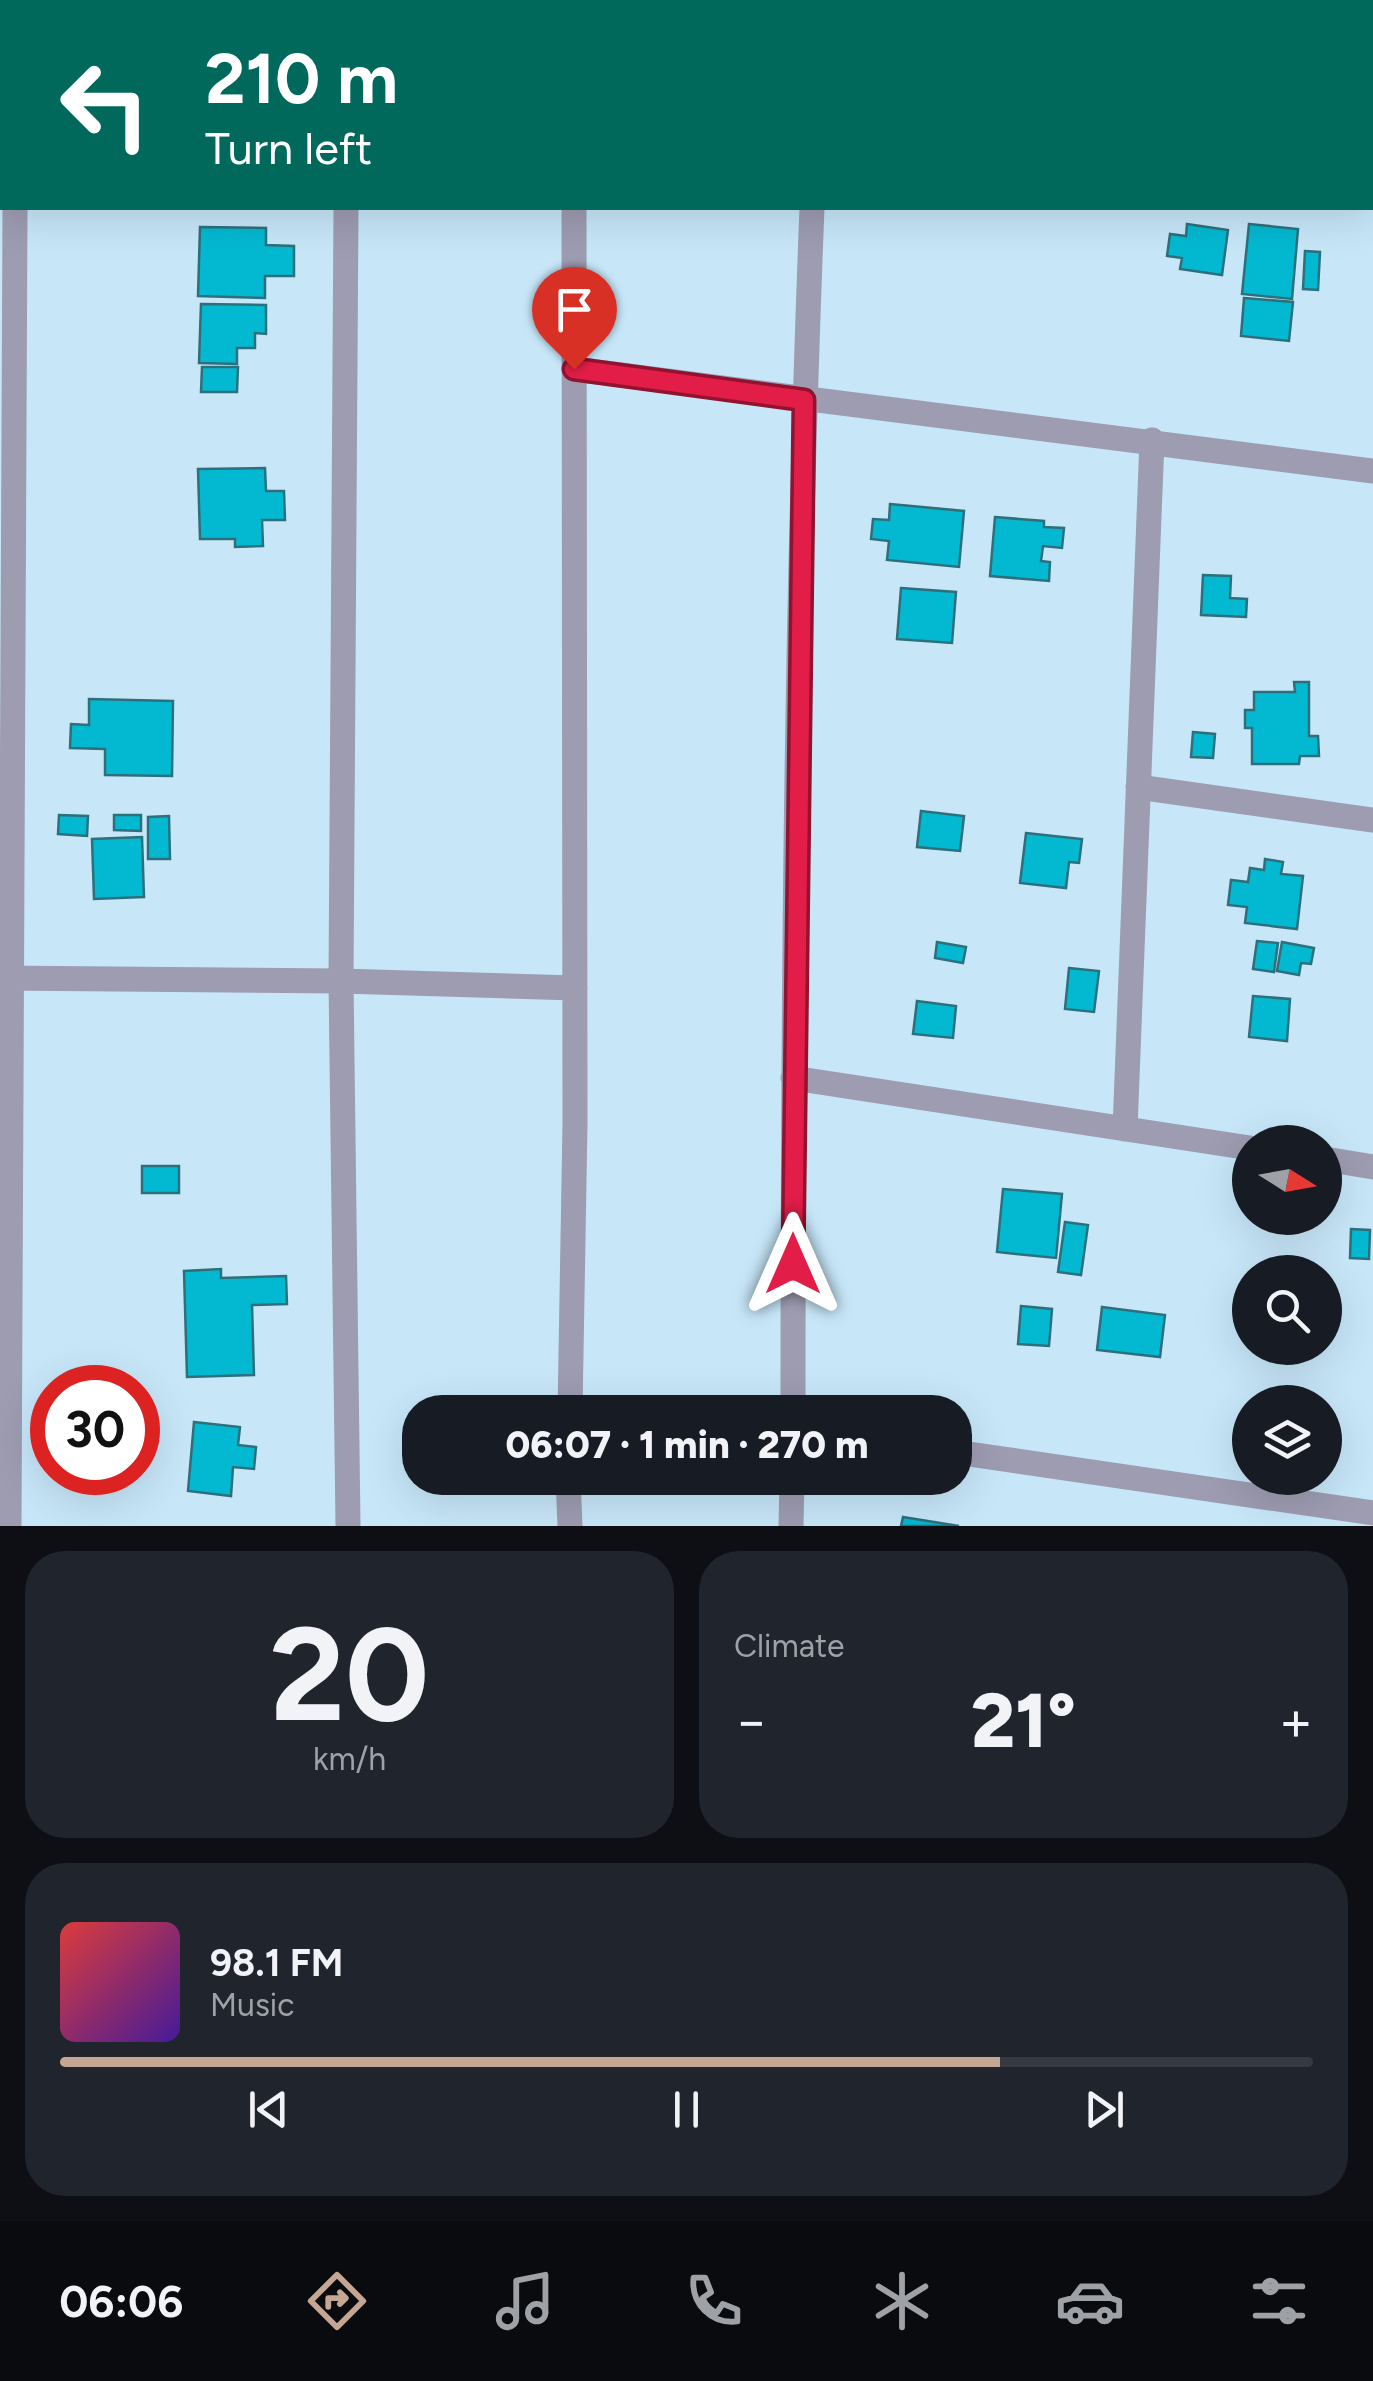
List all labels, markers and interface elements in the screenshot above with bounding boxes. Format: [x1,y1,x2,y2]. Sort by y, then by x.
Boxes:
text: 210 m [205,36,398,121]
icon: left [40,40,170,170]
text: Turn left [205,121,372,175]
pin [532,267,617,370]
icon: arrive [547,282,602,337]
north arrow [1232,1125,1342,1235]
map controls [1232,1125,1342,1495]
position arrow [741,1212,845,1316]
button: search [1232,1255,1342,1365]
speed limit sign: 30 [30,1365,160,1495]
button: layers [1232,1385,1342,1495]
text: 06:07 · 1 min · 270 m [506,1422,868,1468]
text: 20 [270,1597,429,1753]
text: Climate [734,1627,845,1665]
text: 21° [971,1676,1076,1766]
text: − [734,1688,768,1754]
text: + [1279,1688,1313,1754]
text: km/h [313,1740,386,1778]
text: 98.1 FM [210,1940,343,1986]
text: Music [210,1986,295,2024]
icon: previous [241,2082,296,2137]
icon: pause [659,2082,714,2137]
icon: next [1077,2082,1132,2137]
icon: directions [302,2266,372,2336]
icon: music [490,2266,560,2336]
icon: phone [679,2266,749,2336]
icon: climate [867,2266,937,2336]
icon: car [1055,2266,1125,2336]
icon: filters [1244,2266,1314,2336]
text: 06:06 [59,2274,183,2328]

